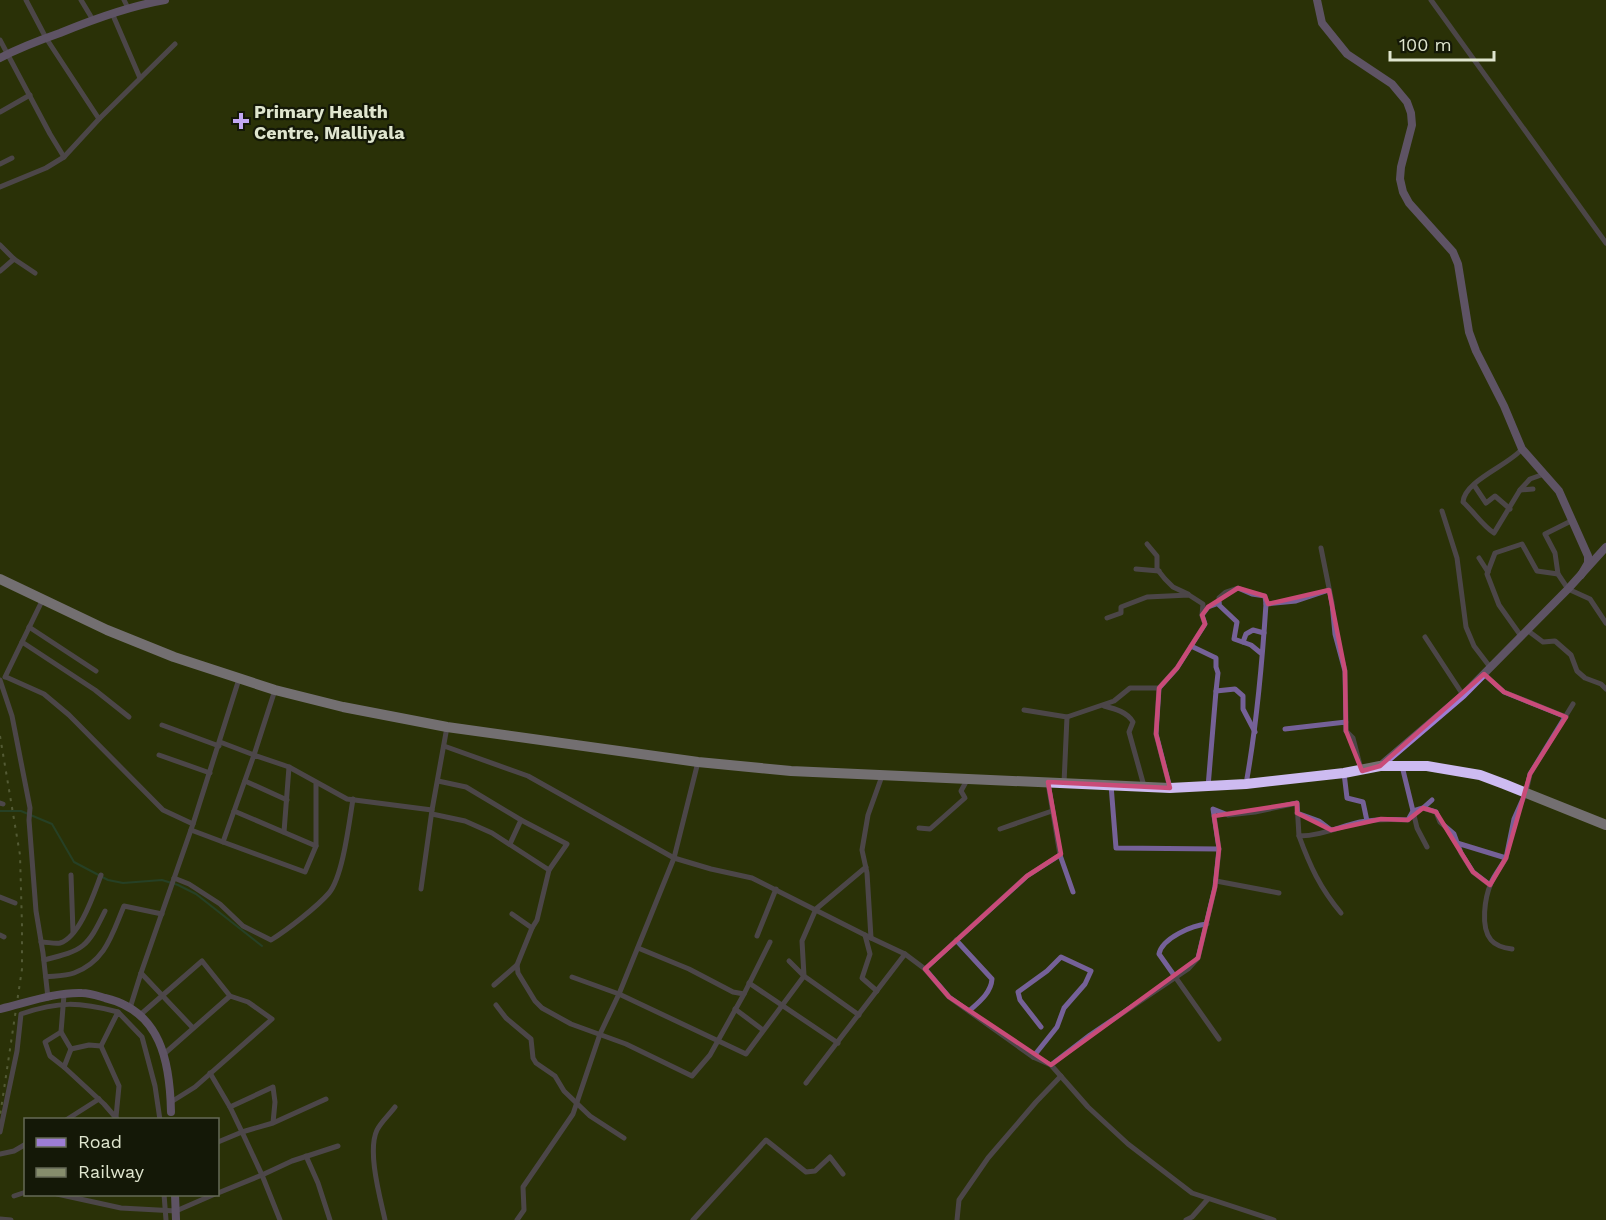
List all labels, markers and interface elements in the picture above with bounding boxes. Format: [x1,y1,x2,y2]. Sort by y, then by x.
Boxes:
scale bar [1390,24,1494,62]
text: 100 m [1399,34,1452,55]
place label: Primary Health Centre, Malliyala [254,101,405,143]
marker: Primary Health Centre, Malliyala [232,112,250,130]
legend [24,1118,219,1196]
text: Road [78,1131,122,1152]
text: Railway [78,1161,145,1182]

